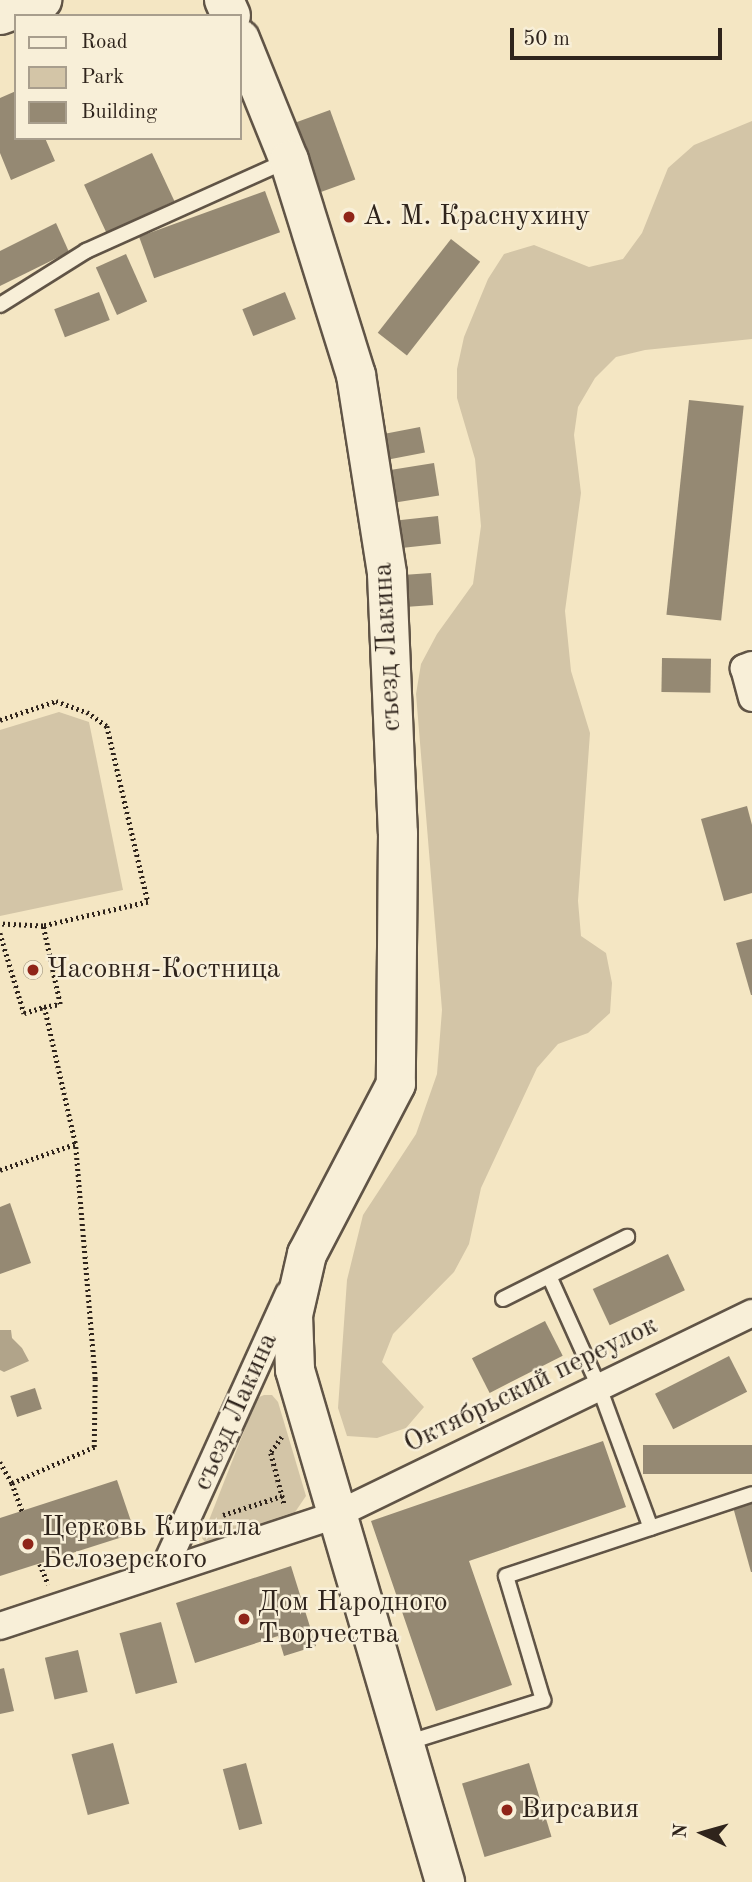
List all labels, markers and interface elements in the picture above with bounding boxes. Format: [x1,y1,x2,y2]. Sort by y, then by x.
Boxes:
legend [14,14,242,140]
scale bar [514,14,726,58]
text: 50 m [523,29,570,50]
text: Road [81,32,128,53]
text: Park [81,67,124,88]
text: Building [81,102,157,123]
place label: А. М. Краснухину [363,200,590,234]
marker: А. М. Краснухину [341,209,357,225]
street label: съезд Лакина [367,562,409,732]
place label: Часовня-Костница [47,953,280,987]
marker: Часовня-Костница [25,962,41,978]
street label: Октябрьский переулок [399,1309,663,1461]
street label: съезд Лакина [186,1328,286,1496]
place label: Церковь Кирилла Белозерского [42,1511,261,1577]
marker: Церковь Кирилла Белозерского [20,1536,36,1552]
place label: Дом Народного Творчества [258,1586,448,1652]
marker: Дом Народного Творчества [236,1611,252,1627]
place label: Вирсавия [521,1793,639,1827]
north arrow [668,1798,738,1868]
marker: Вирсавия [499,1802,515,1818]
text: N [671,1823,692,1839]

